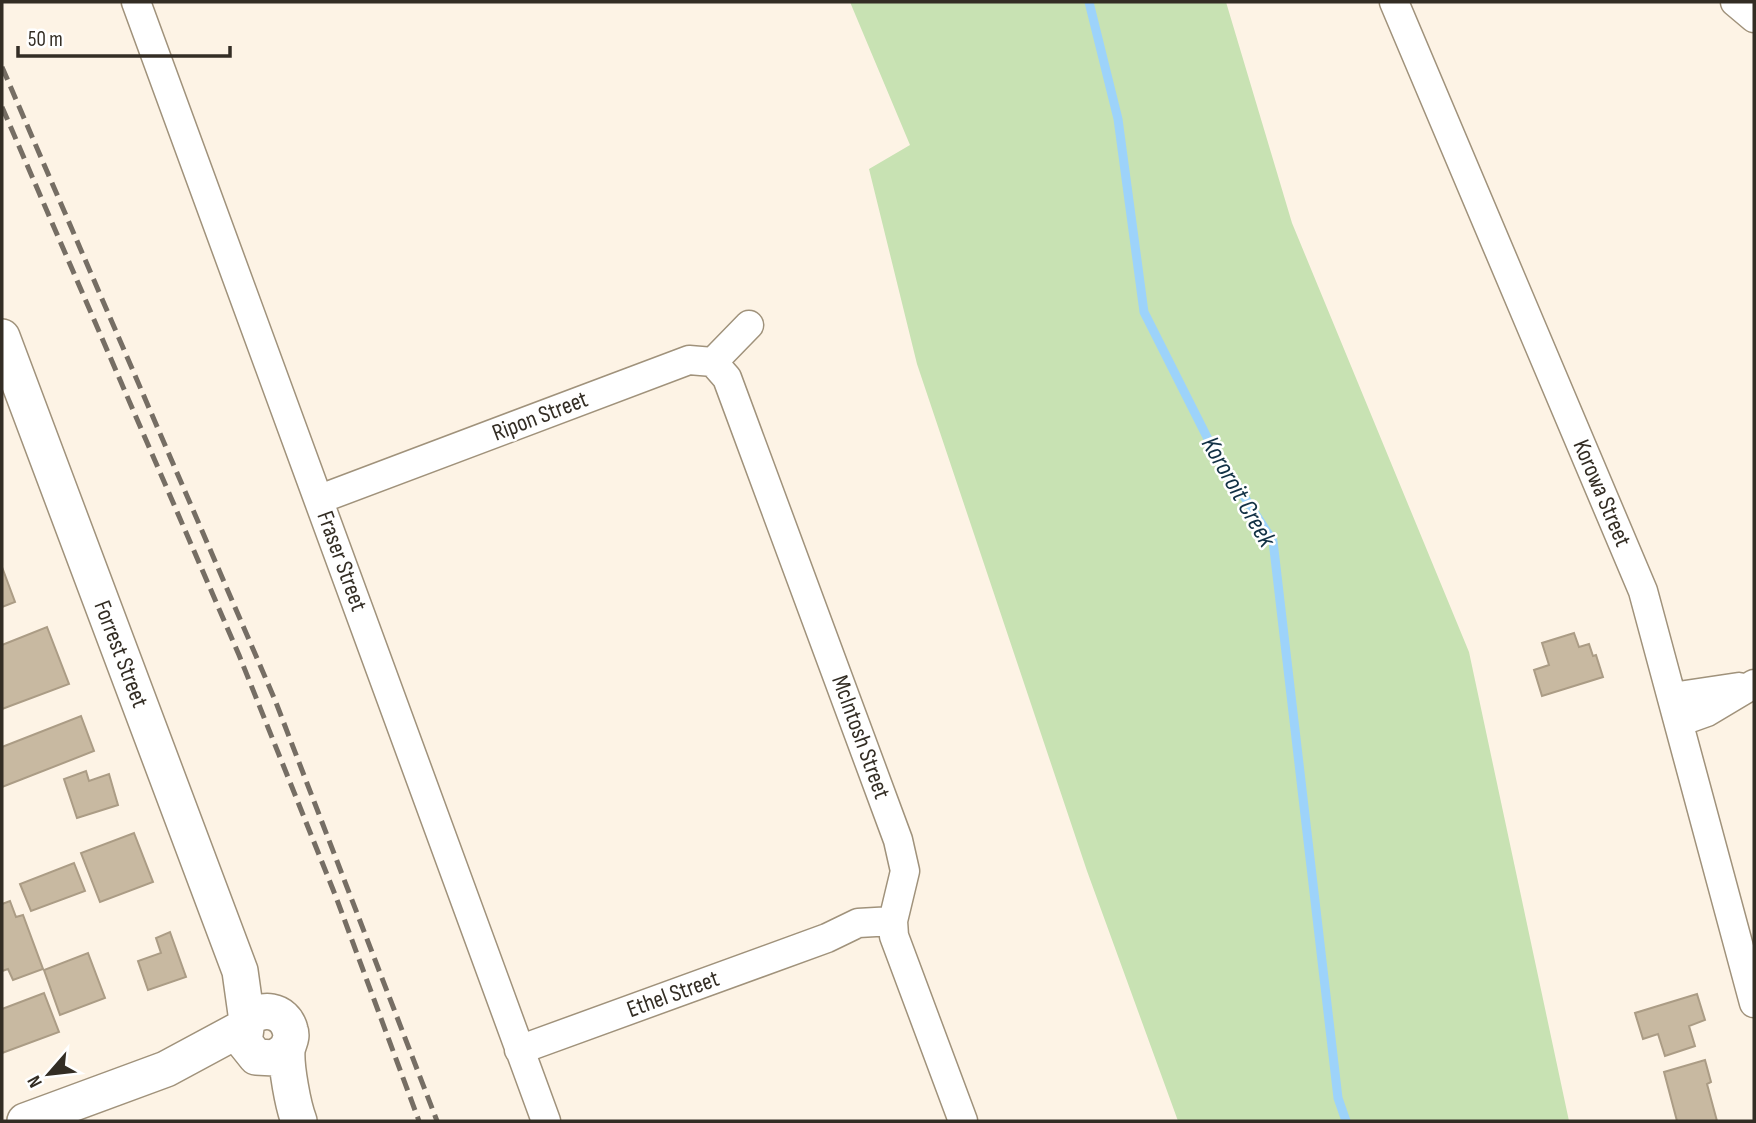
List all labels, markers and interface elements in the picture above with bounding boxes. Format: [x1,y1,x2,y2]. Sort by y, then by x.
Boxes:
scale bar [18,14,229,58]
text: 50 m [28,27,63,52]
street label: Ripon Street [488,385,592,447]
water label: Kororoit Creek [1194,431,1283,554]
street label: Korowa Street [1566,435,1638,551]
street label: Fraser Street [311,507,373,615]
street label: Forrest Street [87,596,155,712]
street label: McIntosh Street [825,671,897,803]
street label: Ethel Street [623,964,723,1024]
north arrow [14,1039,84,1109]
text: N [23,1071,48,1091]

